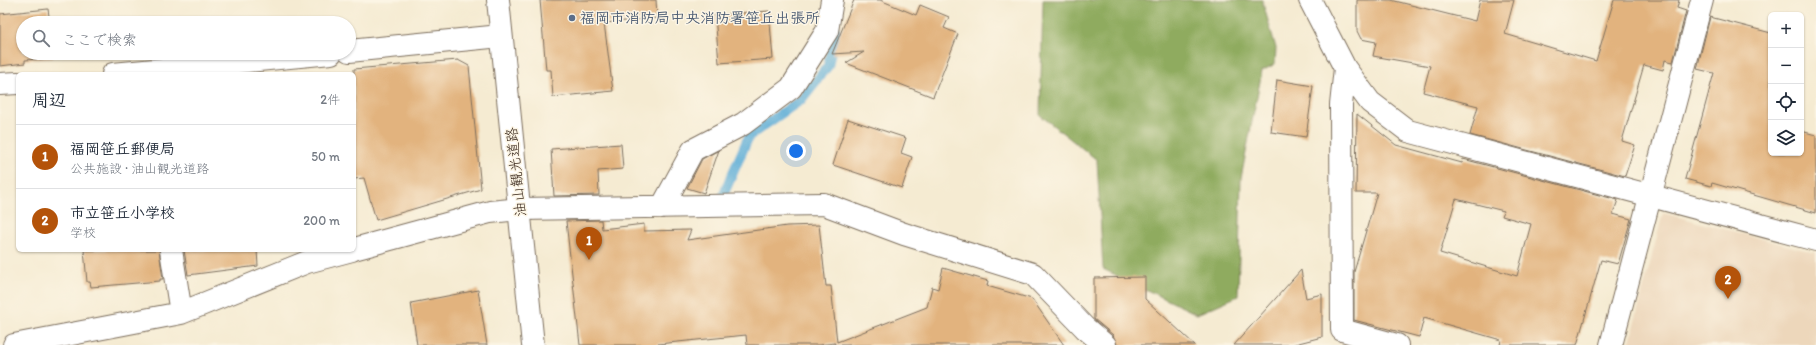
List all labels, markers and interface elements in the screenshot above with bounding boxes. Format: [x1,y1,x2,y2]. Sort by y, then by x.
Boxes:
place label: 福岡市消防局中央消防署笹丘出張所 [580,9,820,27]
map controls [1768,12,1804,156]
button: + [1768,12,1804,48]
marker: 福岡市消防局中央消防署笹丘出張所 [567,13,577,23]
search box [16,16,356,60]
icon: search [30,27,52,49]
text: ここで検索 [62,31,137,49]
button: − [1768,48,1804,84]
button: locate [1768,84,1804,120]
text: 周辺 [32,90,66,110]
text: 2件 [320,92,340,107]
button: layers [1768,120,1804,156]
street label: 油山観光道路 [502,126,530,218]
text: 福岡笹丘郵便局 [70,140,175,158]
your location [786,141,806,161]
text: 1 [42,149,48,164]
text: 50 m [311,149,340,164]
text: 公共施設 · 油山観光道路 [70,161,209,176]
text: 市立笹丘小学校 [70,204,175,222]
text: 2 [42,213,48,228]
text: 200 m [303,213,340,228]
text: 学校 [70,225,96,240]
pin: 1 [576,227,602,260]
pin: 2 [1715,266,1741,299]

